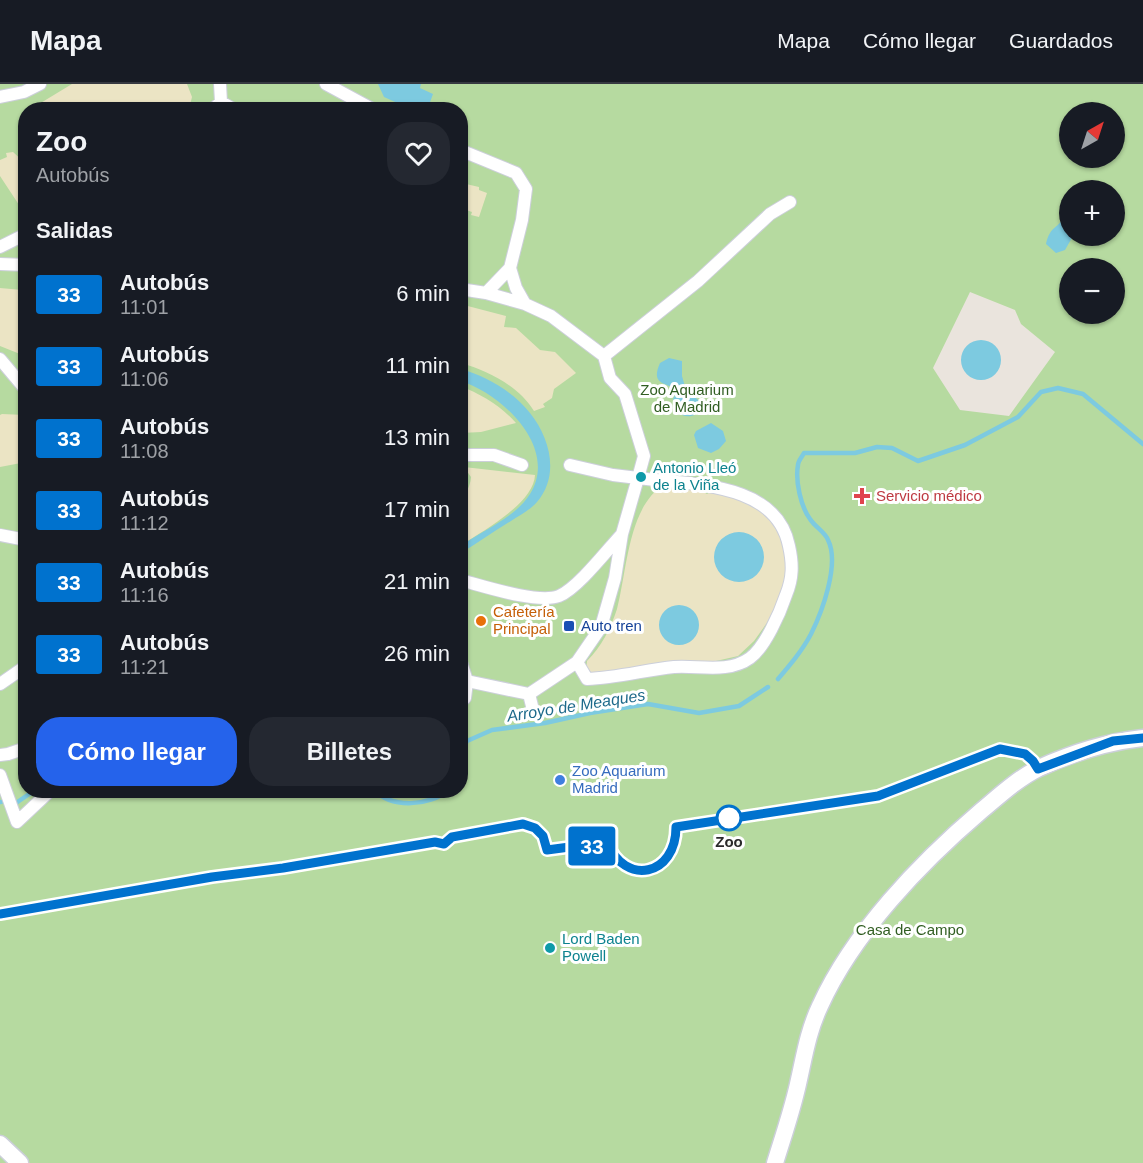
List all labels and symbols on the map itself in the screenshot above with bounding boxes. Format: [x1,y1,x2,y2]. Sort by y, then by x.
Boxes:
north arrow [1059,102,1125,168]
park label: Zoo Aquarium de Madrid [640,381,734,415]
place label: Antonio Lleó de la Viña [653,459,736,493]
marker: Antonio Lleó de la Viña [634,470,648,484]
marker: Servicio médico [853,487,871,505]
place label: Servicio médico [876,487,982,504]
place label: Cafetería Principal [493,603,555,637]
marker: Cafetería Principal [474,614,488,628]
place label: Auto tren [581,617,642,634]
marker: Auto tren [562,619,576,633]
water label: Arroyo de Meaques [505,686,646,725]
place label: Zoo Aquarium Madrid [572,762,665,796]
marker: Zoo Aquarium Madrid [553,773,567,787]
marker: Zoo [716,805,742,831]
line badge: 33 [565,826,619,866]
place label: Zoo [715,833,743,850]
park label: Casa de Campo [856,921,964,938]
place label: Lord Baden Powell [562,930,640,964]
marker: Lord Baden Powell [543,941,557,955]

